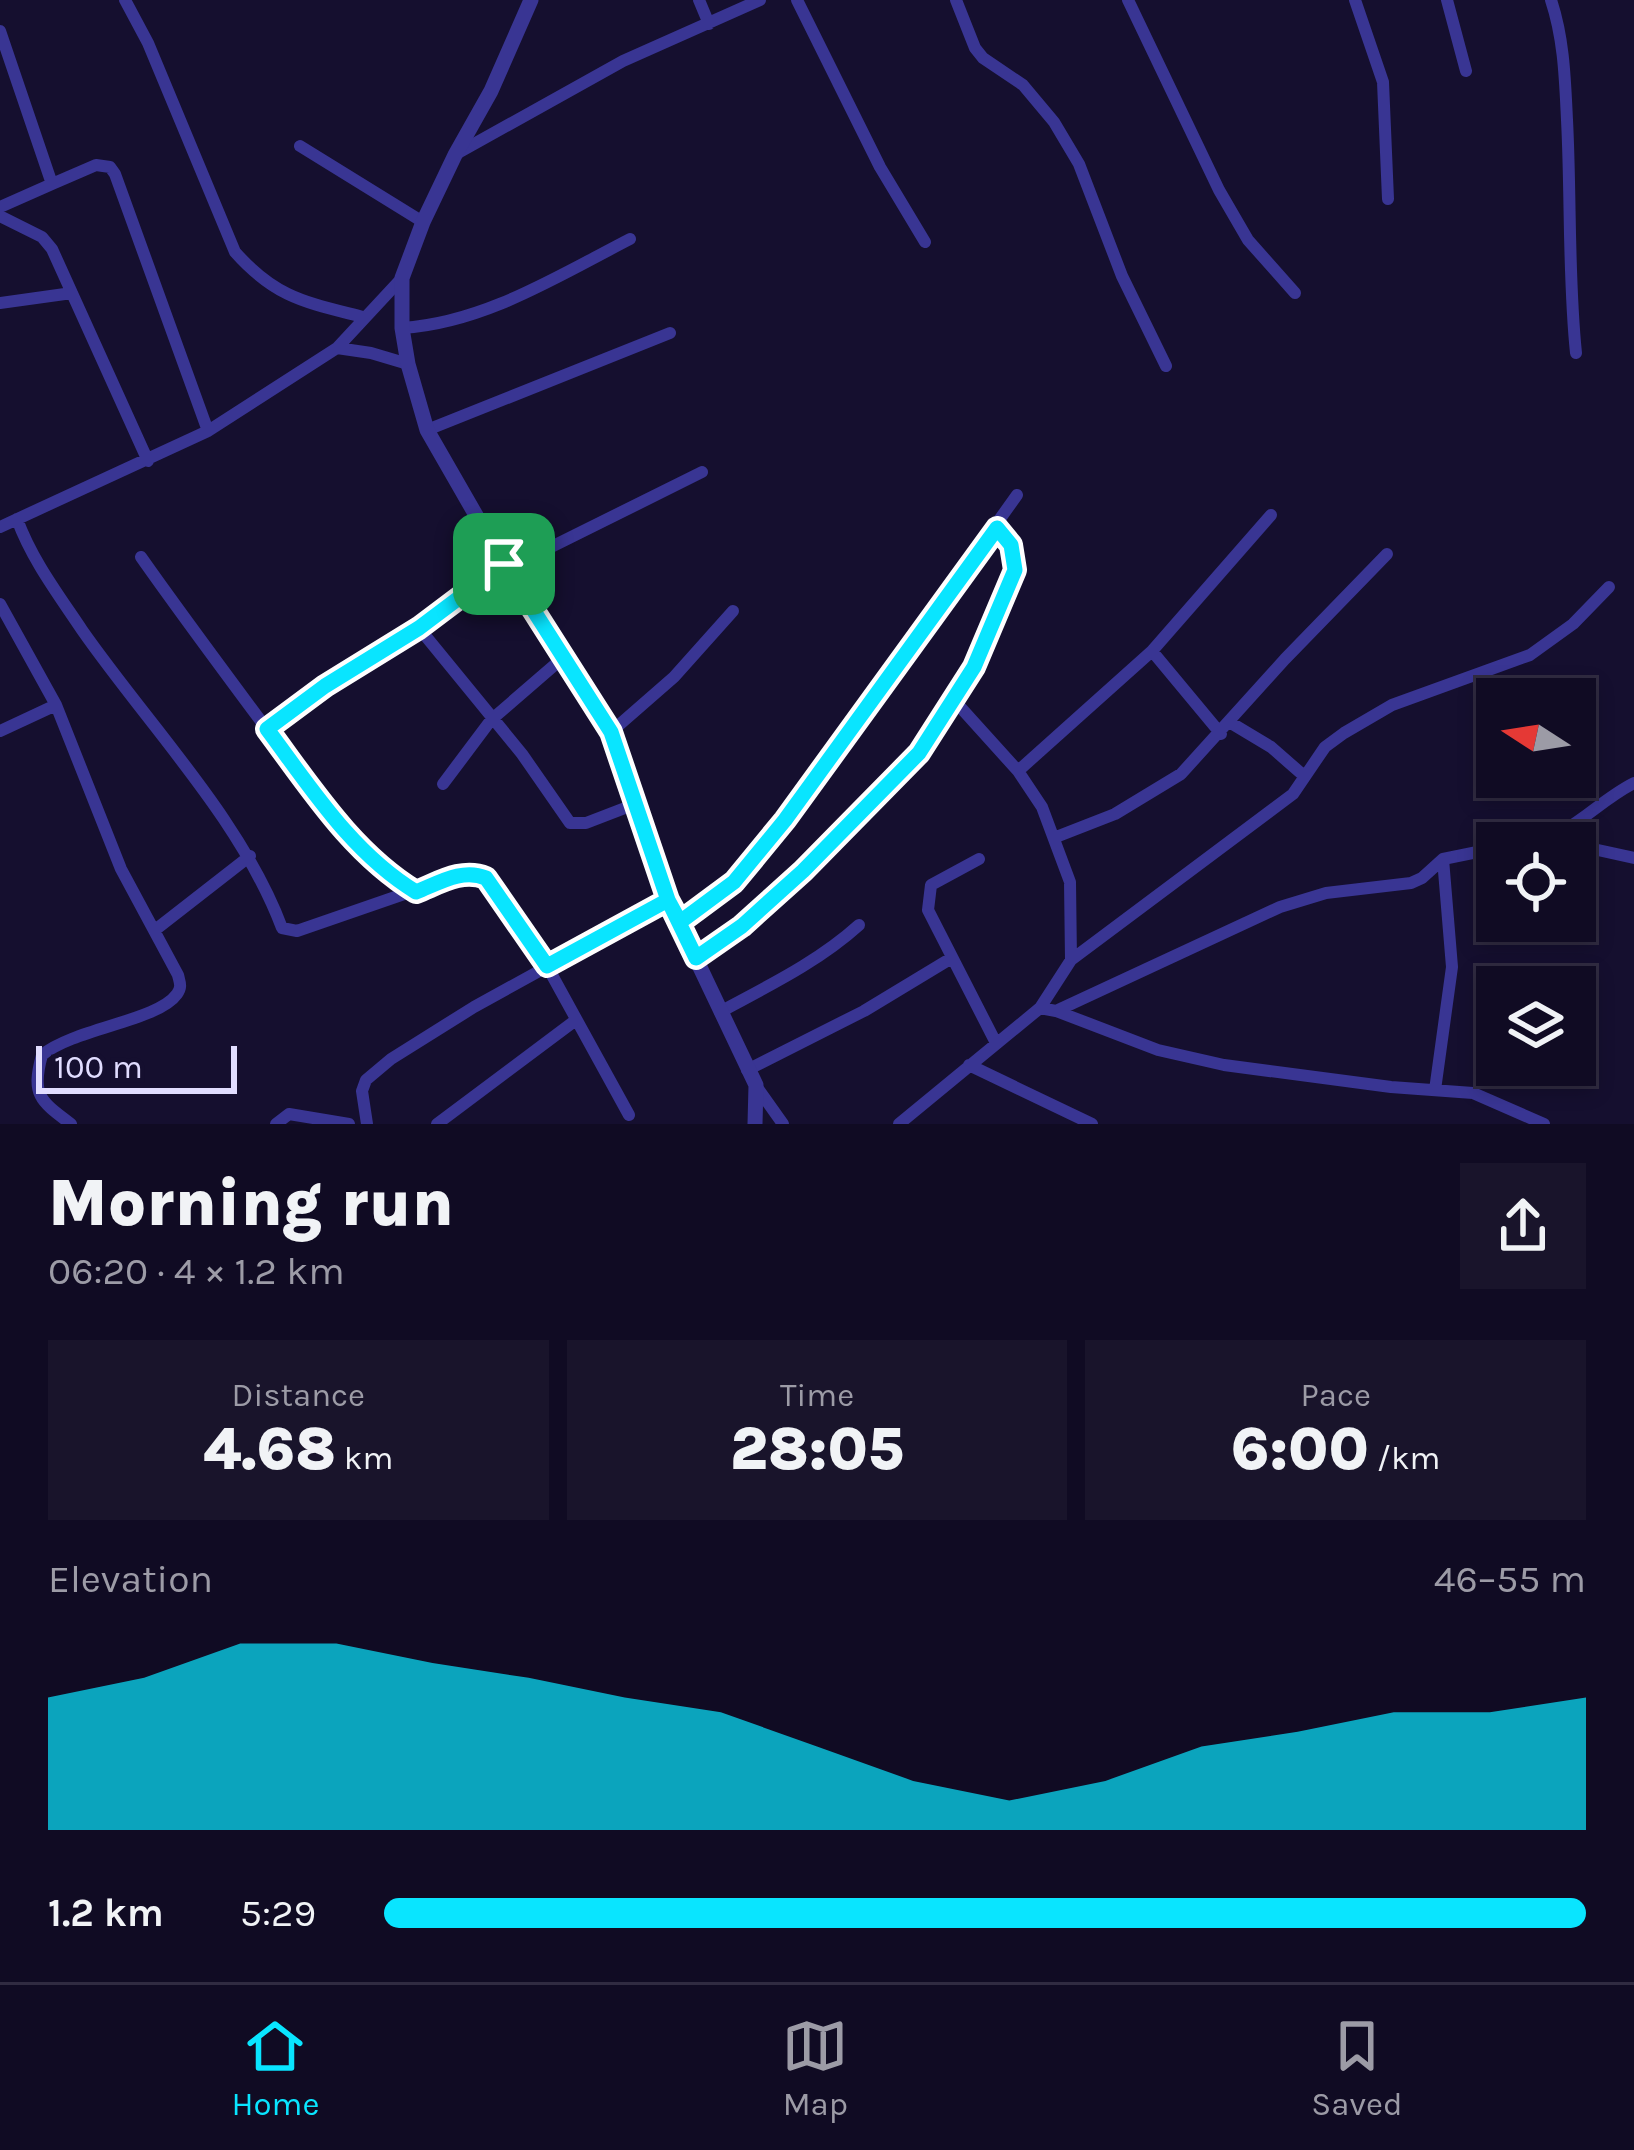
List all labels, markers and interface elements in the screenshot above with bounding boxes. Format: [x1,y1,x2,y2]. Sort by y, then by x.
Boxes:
pin [453,513,555,615]
icon: arrive [471,531,537,597]
north arrow [1476,678,1596,798]
map controls [1476,678,1596,1086]
button: locate [1476,822,1596,942]
button: layers [1476,966,1596,1086]
scale bar [36,1040,237,1093]
text: 100 m [54,1048,143,1086]
button: share [1460,1163,1586,1289]
text: Morning run [48,1164,454,1242]
text: 06:20 · 4 × 1.2 km [48,1248,345,1294]
text: Distance [232,1376,365,1414]
text: Time [780,1376,854,1414]
text: Pace [1300,1376,1371,1414]
text: 4.68 [203,1414,336,1484]
text: 28:05 [730,1414,904,1484]
text: 6:00 [1231,1414,1369,1484]
text: km [336,1439,393,1477]
text: /km [1369,1439,1440,1477]
text: Elevation [48,1556,213,1602]
text: 46–55 m [1434,1556,1586,1602]
text: 1.2 km [48,1890,164,1936]
text: 5:29 [240,1890,316,1936]
tab: Home [231,2013,319,2123]
tab: Map [782,2013,848,2123]
tab: Saved [1311,2013,1403,2123]

